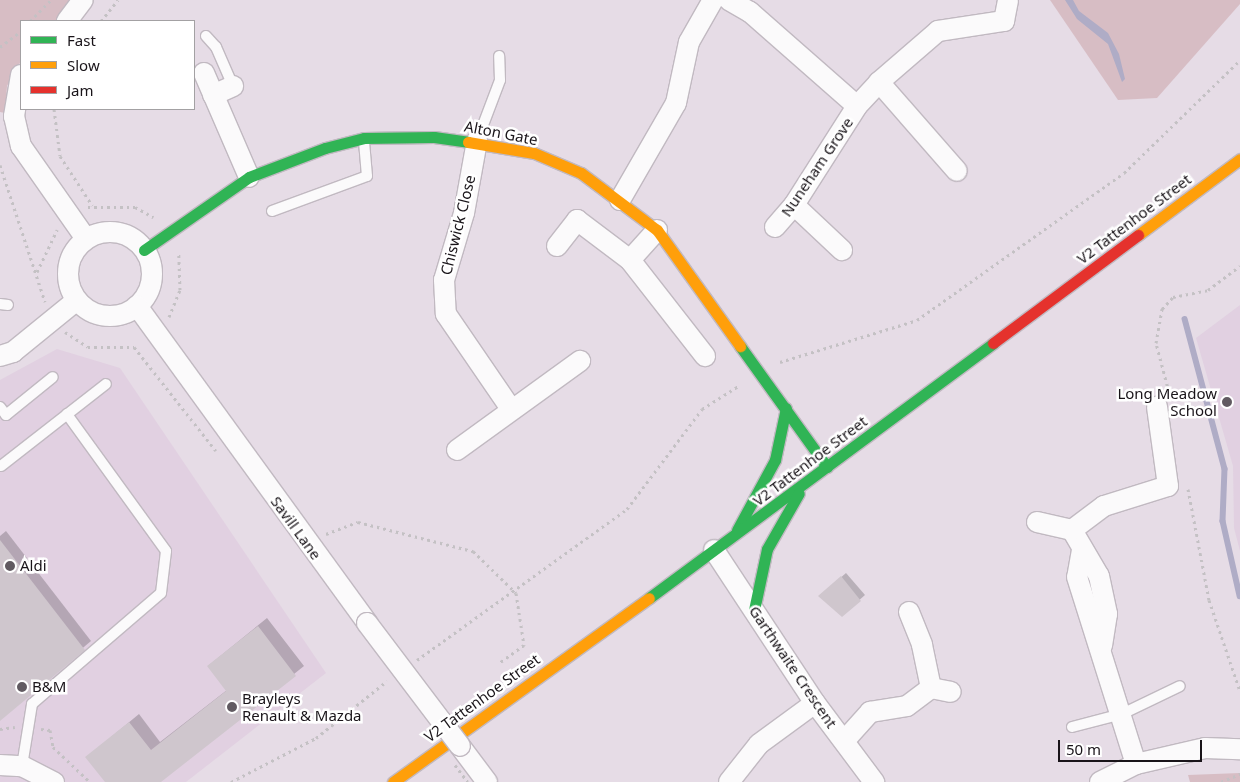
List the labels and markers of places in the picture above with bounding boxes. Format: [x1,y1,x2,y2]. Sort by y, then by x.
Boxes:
place label: Long Meadow School [1117,384,1217,419]
marker: Long Meadow School [1221,396,1233,408]
place label: Aldi [20,557,47,575]
marker: Aldi [4,560,16,572]
place label: B&M [32,678,66,696]
marker: B&M [16,681,28,693]
place label: Brayleys Renault & Mazda [242,689,362,724]
marker: Brayleys Renault & Mazda [226,701,238,713]

